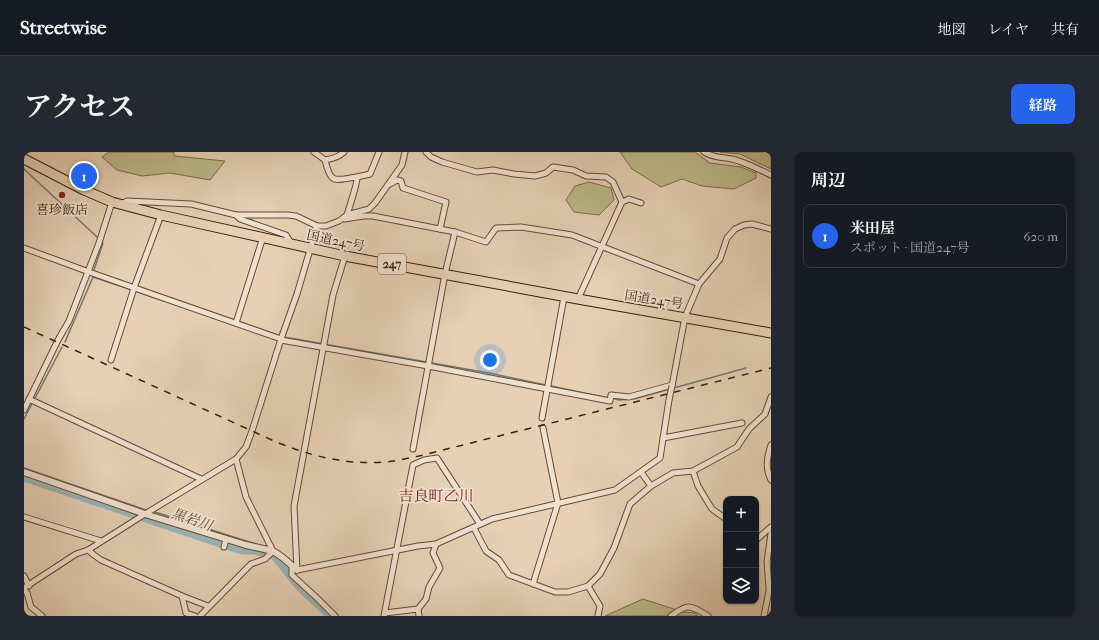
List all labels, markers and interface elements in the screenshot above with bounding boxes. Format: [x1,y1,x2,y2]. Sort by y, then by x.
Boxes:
text: Streetwise [20,17,106,39]
text: 地図 [938,21,966,38]
text: レイヤ [988,21,1029,38]
text: 共有 [1051,21,1079,38]
button: 経路 [1011,84,1075,124]
text: アクセス [24,90,135,123]
pin: 1 [71,161,97,191]
text: 周辺 [811,170,845,190]
marker: 喜珍飯店 [57,190,67,200]
place label: 喜珍飯店 [36,202,88,217]
text: 米田屋 [850,219,895,237]
street label: 国道247号 [305,227,366,254]
text: 1 [823,229,827,244]
text: 620 m [1024,229,1058,244]
text: スポット · 国道247号 [850,240,969,255]
road number: 247 [378,254,406,274]
street label: 国道247号 [623,287,684,312]
your location [480,350,500,370]
district label: 吉良町乙川 [398,487,474,505]
map controls [723,496,759,604]
button: + [723,496,759,532]
water label: 黒岩川 [169,505,216,535]
button: − [723,532,759,568]
button: layers [723,568,759,604]

